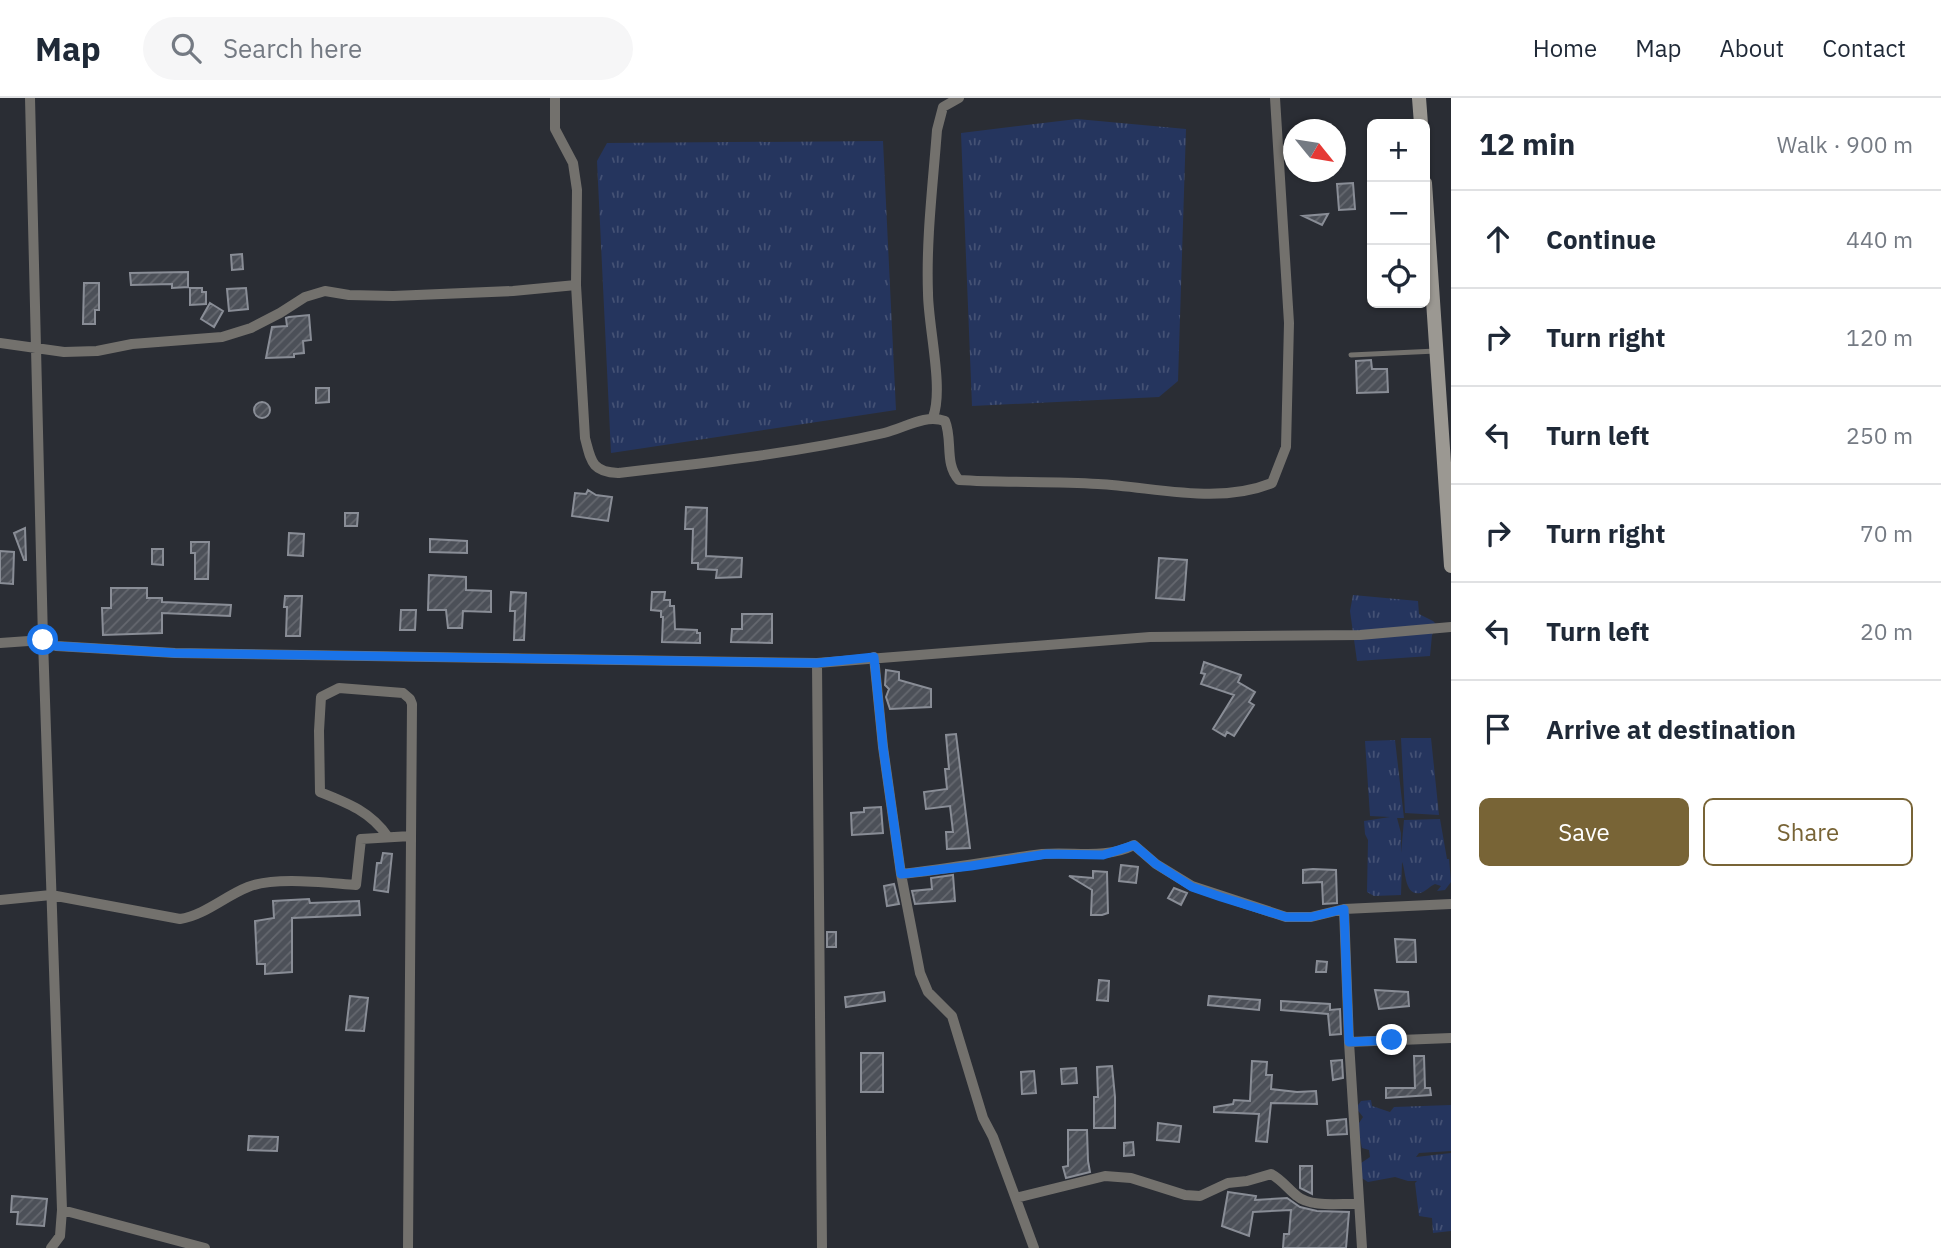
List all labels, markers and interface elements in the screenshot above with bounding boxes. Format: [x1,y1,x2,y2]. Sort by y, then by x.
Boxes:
search box [143,17,633,80]
text: Map [35,27,101,70]
icon: search [167,29,205,67]
text: Search here [223,31,362,65]
text: Home [1533,32,1597,64]
text: Map [1635,32,1681,64]
text: About [1719,32,1784,64]
text: Contact [1822,32,1906,64]
north arrow [1283,119,1346,182]
map controls [1367,119,1430,308]
button: + [1367,119,1430,182]
text: 12 min [1479,124,1575,163]
text: Walk · 900 m [1777,129,1913,159]
button: − [1367,182,1430,245]
icon: ahead [1479,220,1517,258]
text: Continue [1546,222,1656,256]
text: 440 m [1846,224,1913,254]
button: locate [1367,245,1430,308]
icon: right [1479,318,1517,356]
text: Turn right [1546,320,1665,354]
text: 120 m [1846,322,1913,352]
icon: left [1479,416,1517,454]
text: Turn left [1546,418,1649,452]
text: 250 m [1846,420,1913,450]
icon: right [1479,514,1517,552]
text: Turn right [1546,516,1665,550]
text: 70 m [1860,518,1913,548]
icon: left [1479,612,1517,650]
text: Turn left [1546,614,1649,648]
text: 20 m [1860,616,1913,646]
route start [27,624,58,655]
icon: arrive [1479,710,1517,748]
text: Arrive at destination [1546,712,1796,746]
button: Save [1479,798,1689,866]
button: Share [1703,798,1913,866]
route end [1376,1024,1407,1055]

